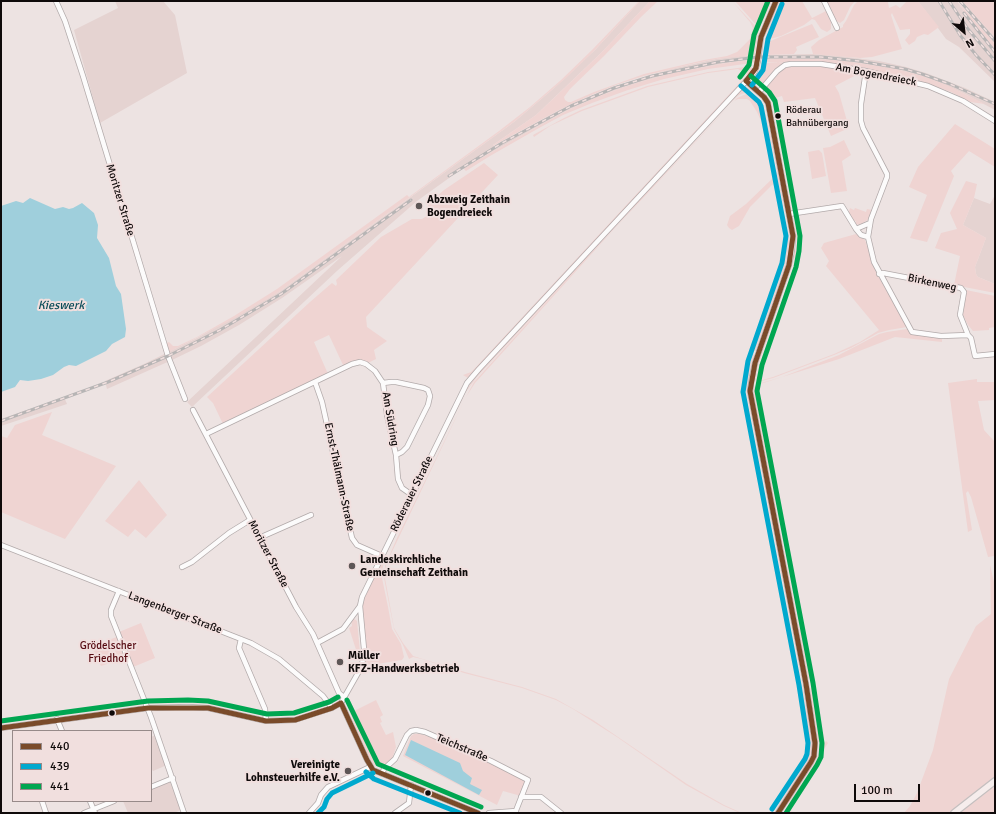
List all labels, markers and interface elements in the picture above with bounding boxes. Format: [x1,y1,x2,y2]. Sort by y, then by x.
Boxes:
north arrow [944,12,984,52]
text: N [963,36,976,51]
street label: Am Bogendreieck [835,61,917,89]
place label: Röderau Bahnübergang [786,104,848,128]
marker: Röderau Bahnübergang [773,111,783,121]
street label: Moritzer Straße [103,162,137,238]
place label: Abzweig Zeithain Bogendreieck [427,193,510,219]
marker: Abzweig Zeithain Bogendreieck [414,201,424,211]
street label: Birkenweg [906,271,958,295]
water label: Kieswerk [38,299,84,313]
street label: Am Südring [379,391,401,447]
street label: Ernst-Thälmann-Straße [321,422,357,532]
street label: Röderauer Straße [388,454,436,534]
street label: Moritzer Straße [245,518,291,590]
place label: Landeskirchliche Gemeinschaft Zeithain [360,553,468,579]
marker: Landeskirchliche Gemeinschaft Zeithain [347,561,357,571]
street label: Langenberger Straße [126,589,224,637]
park label: Grödelscher Friedhof [80,639,136,665]
place label: Müller KFZ-Handwerksbetrieb [348,649,459,675]
marker: Müller KFZ-Handwerksbetrieb [335,657,345,667]
unlabelled marker [107,708,117,718]
legend [12,730,152,802]
street label: Teichstraße [434,731,490,765]
text: 440 [50,739,69,754]
place label: Vereinigte Lohnsteuerhilfe e.V. [245,758,340,784]
text: 439 [50,759,69,774]
marker: Vereinigte Lohnsteuerhilfe e.V. [343,766,353,776]
scale bar [856,776,922,802]
text: 441 [50,779,69,794]
text: 100 m [861,783,893,798]
unlabelled marker [423,788,433,798]

